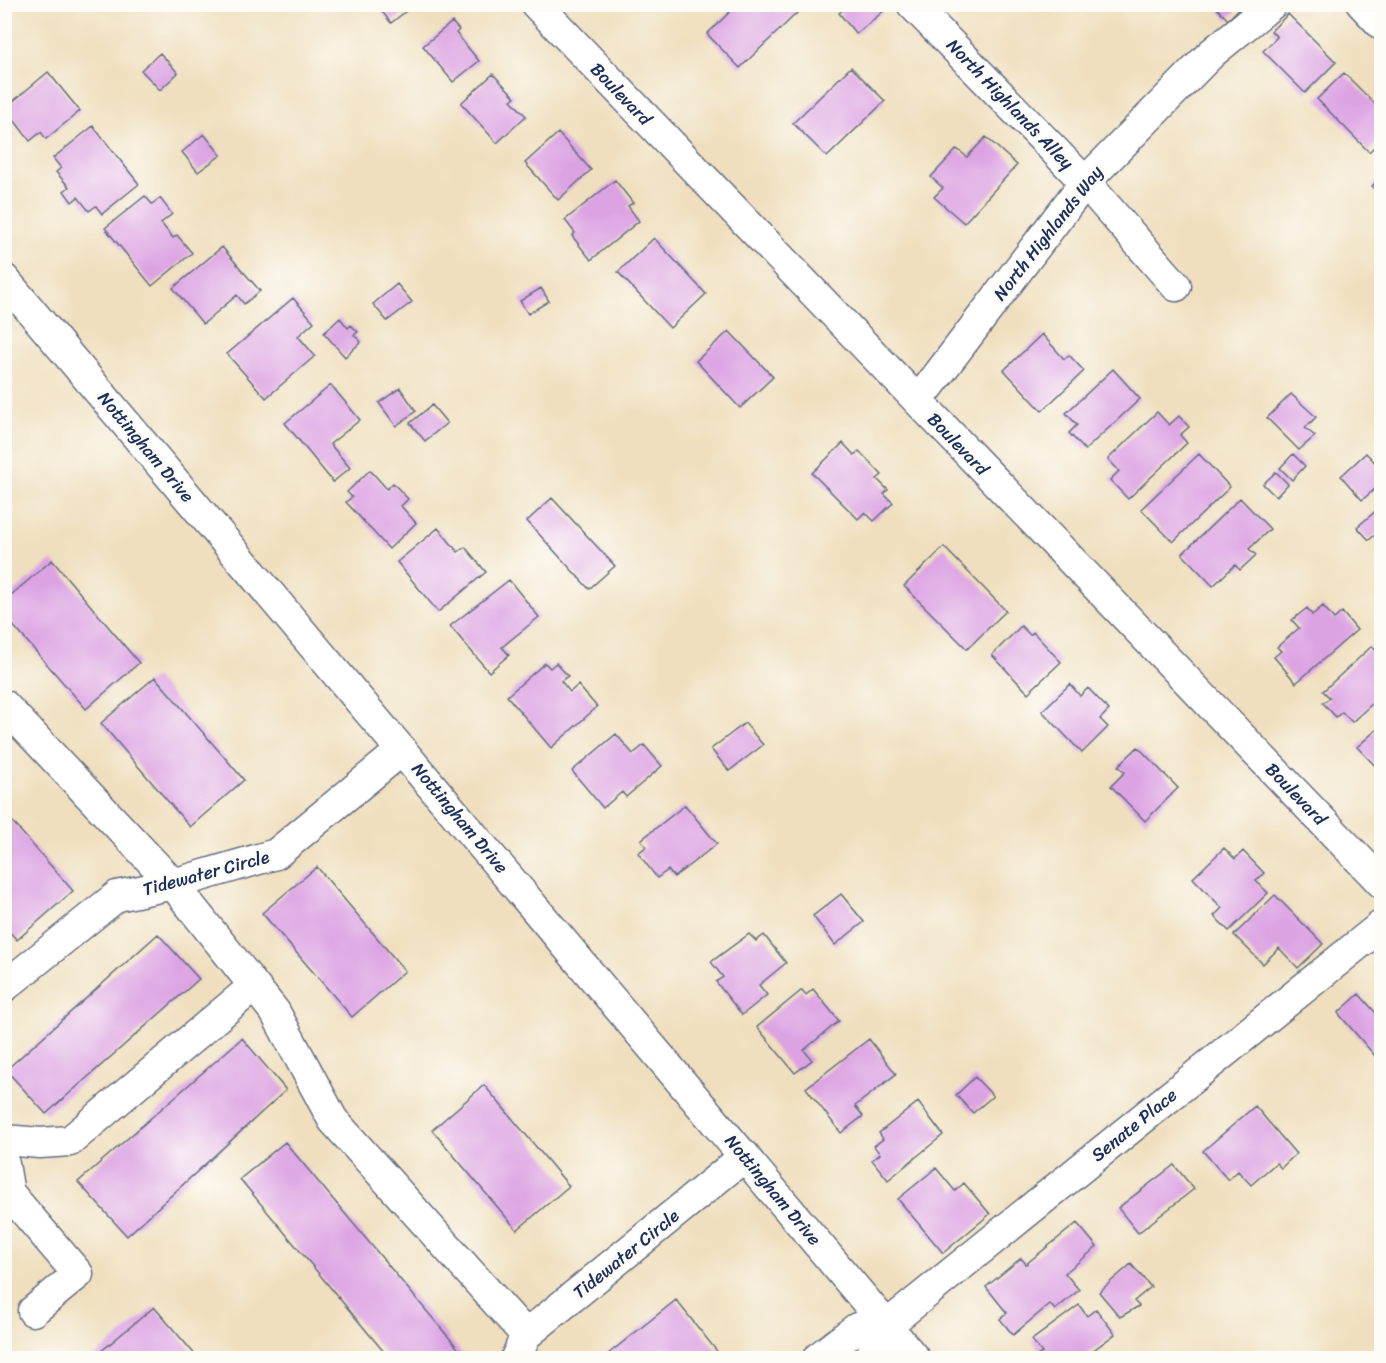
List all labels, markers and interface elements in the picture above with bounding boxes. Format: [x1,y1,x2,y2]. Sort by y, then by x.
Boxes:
street label: North Highlands Alley [938,31,1082,178]
street label: Boulevard [582,55,661,134]
street label: North Highlands Way [985,158,1112,308]
street label: Nottingham Drive [89,384,203,510]
street label: Boulevard [919,405,998,484]
street label: Nottingham Drive [403,755,517,881]
street label: Boulevard [1257,755,1336,834]
street label: Tidewater Circle [139,841,273,905]
street label: Senate Place [1084,1080,1184,1170]
street label: Nottingham Drive [716,1127,830,1253]
street label: Tidewater Circle [565,1200,687,1307]

